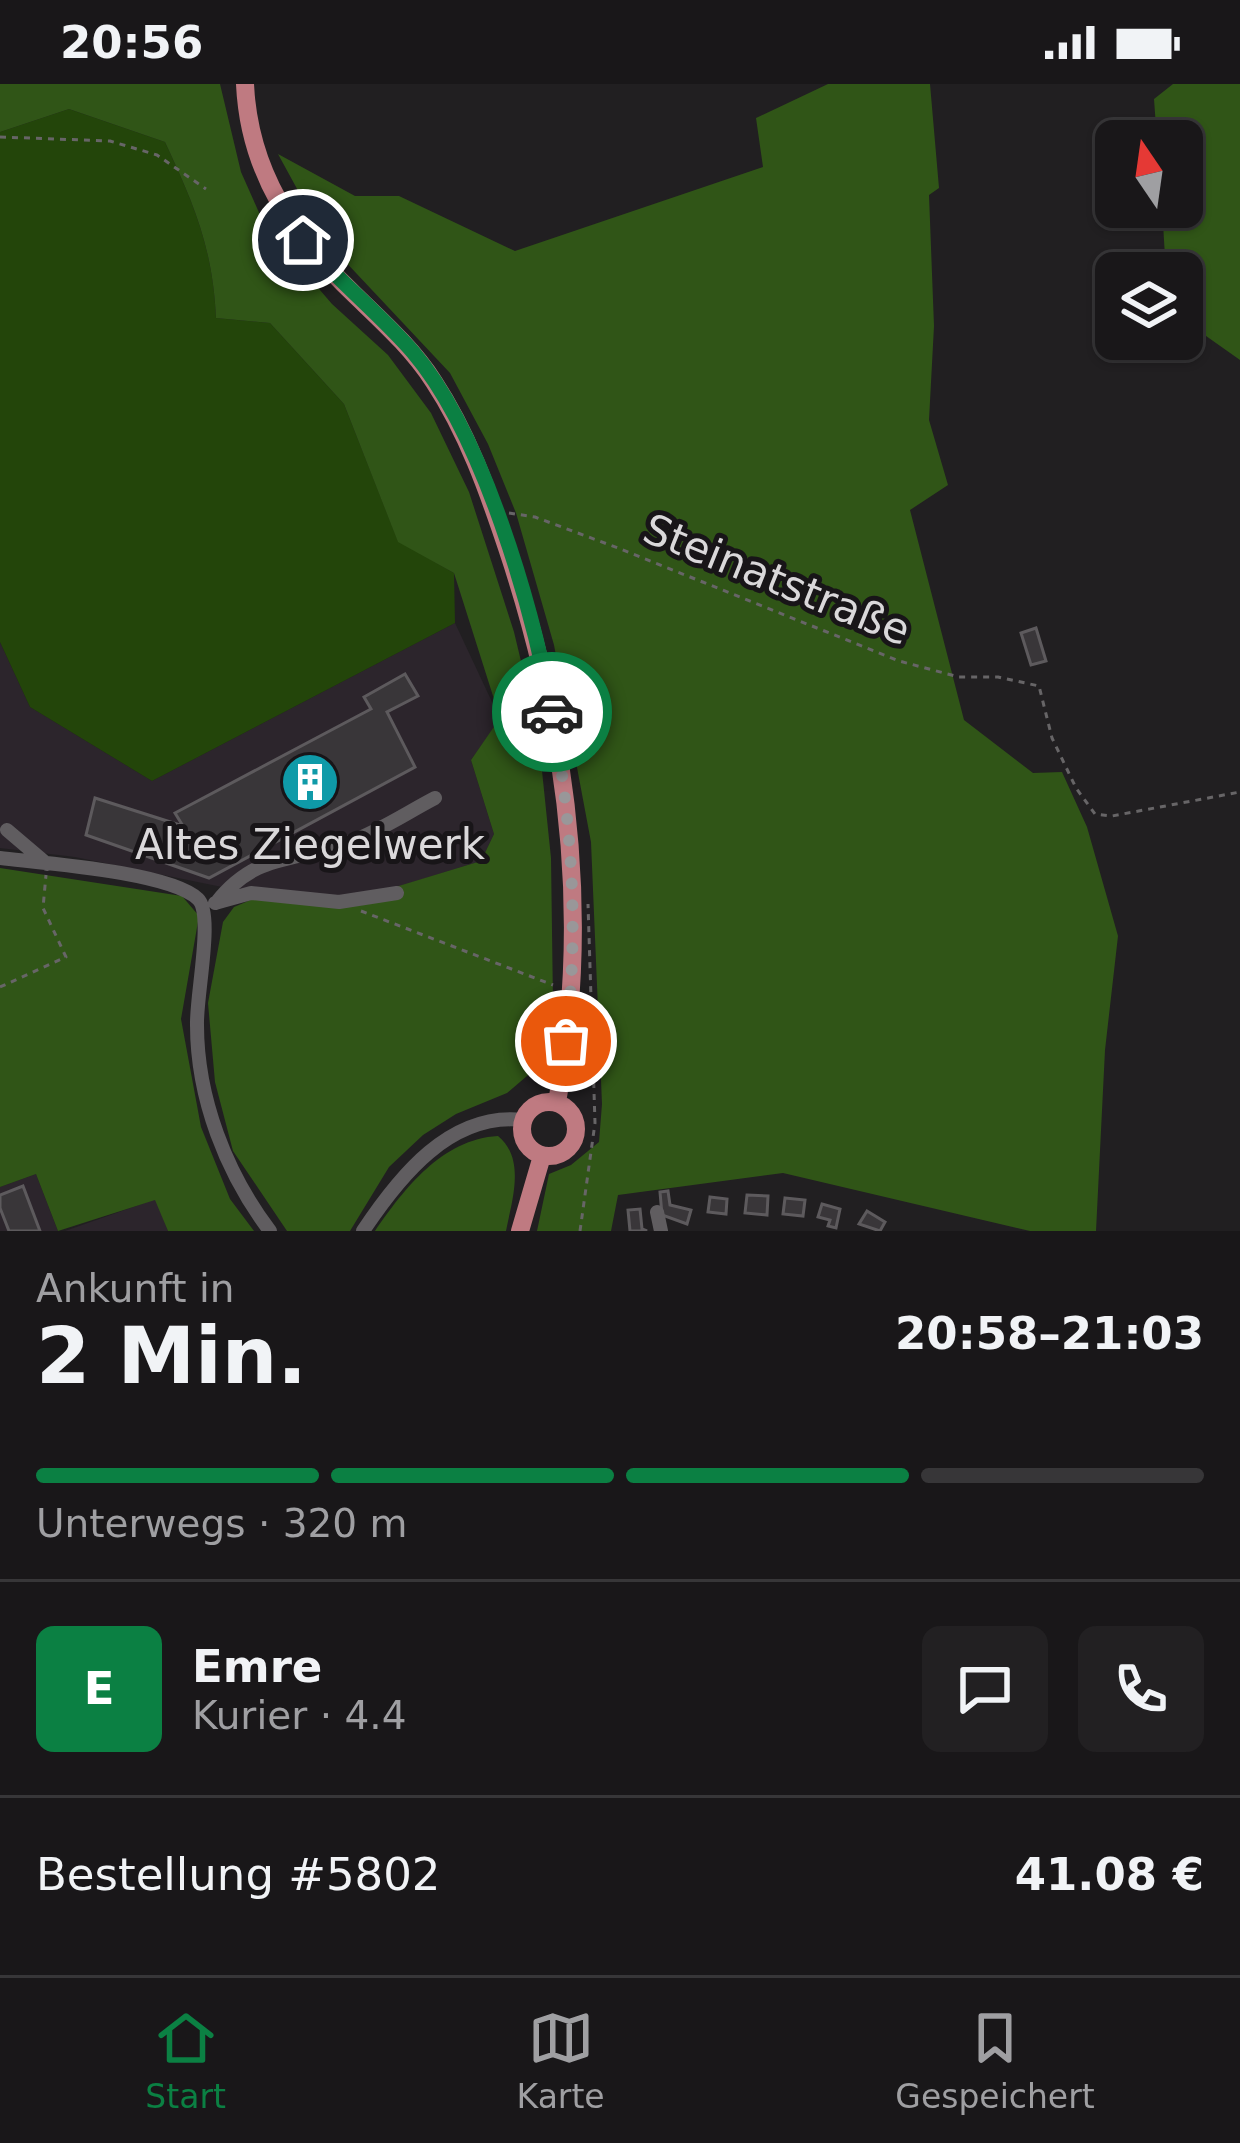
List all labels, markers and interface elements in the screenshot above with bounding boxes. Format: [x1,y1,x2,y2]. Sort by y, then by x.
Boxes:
text: 20:56 [60,16,203,69]
north arrow [1095,120,1203,228]
map controls [1095,120,1203,360]
pin [252,189,354,291]
icon: home [270,207,336,273]
button: layers [1095,252,1203,360]
street label: Steinatstraße [636,504,917,655]
courier [492,652,612,772]
icon: car [519,679,585,745]
building icon: Altes Ziegelwerk [279,751,341,813]
place label: Altes Ziegelwerk [135,820,486,869]
pin [515,990,617,1092]
icon: bag [533,1008,599,1074]
text: Ankunft in [36,1266,235,1311]
text: 20:58–21:03 [895,1307,1204,1360]
text: 2 Min. [36,1311,307,1401]
text: Unterwegs · 320 m [36,1501,408,1546]
button: chat [922,1626,1048,1752]
button: phone [1078,1626,1204,1752]
text: Emre [192,1640,322,1693]
text: E [84,1662,114,1715]
text: Kurier · 4.4 [192,1693,406,1738]
text: Bestellung #5802 [36,1848,440,1901]
text: 41.08 € [1015,1848,1204,1901]
tab: Start [145,2005,226,2116]
tab: Karte [517,2005,605,2116]
tab: Gespeichert [895,2005,1095,2116]

